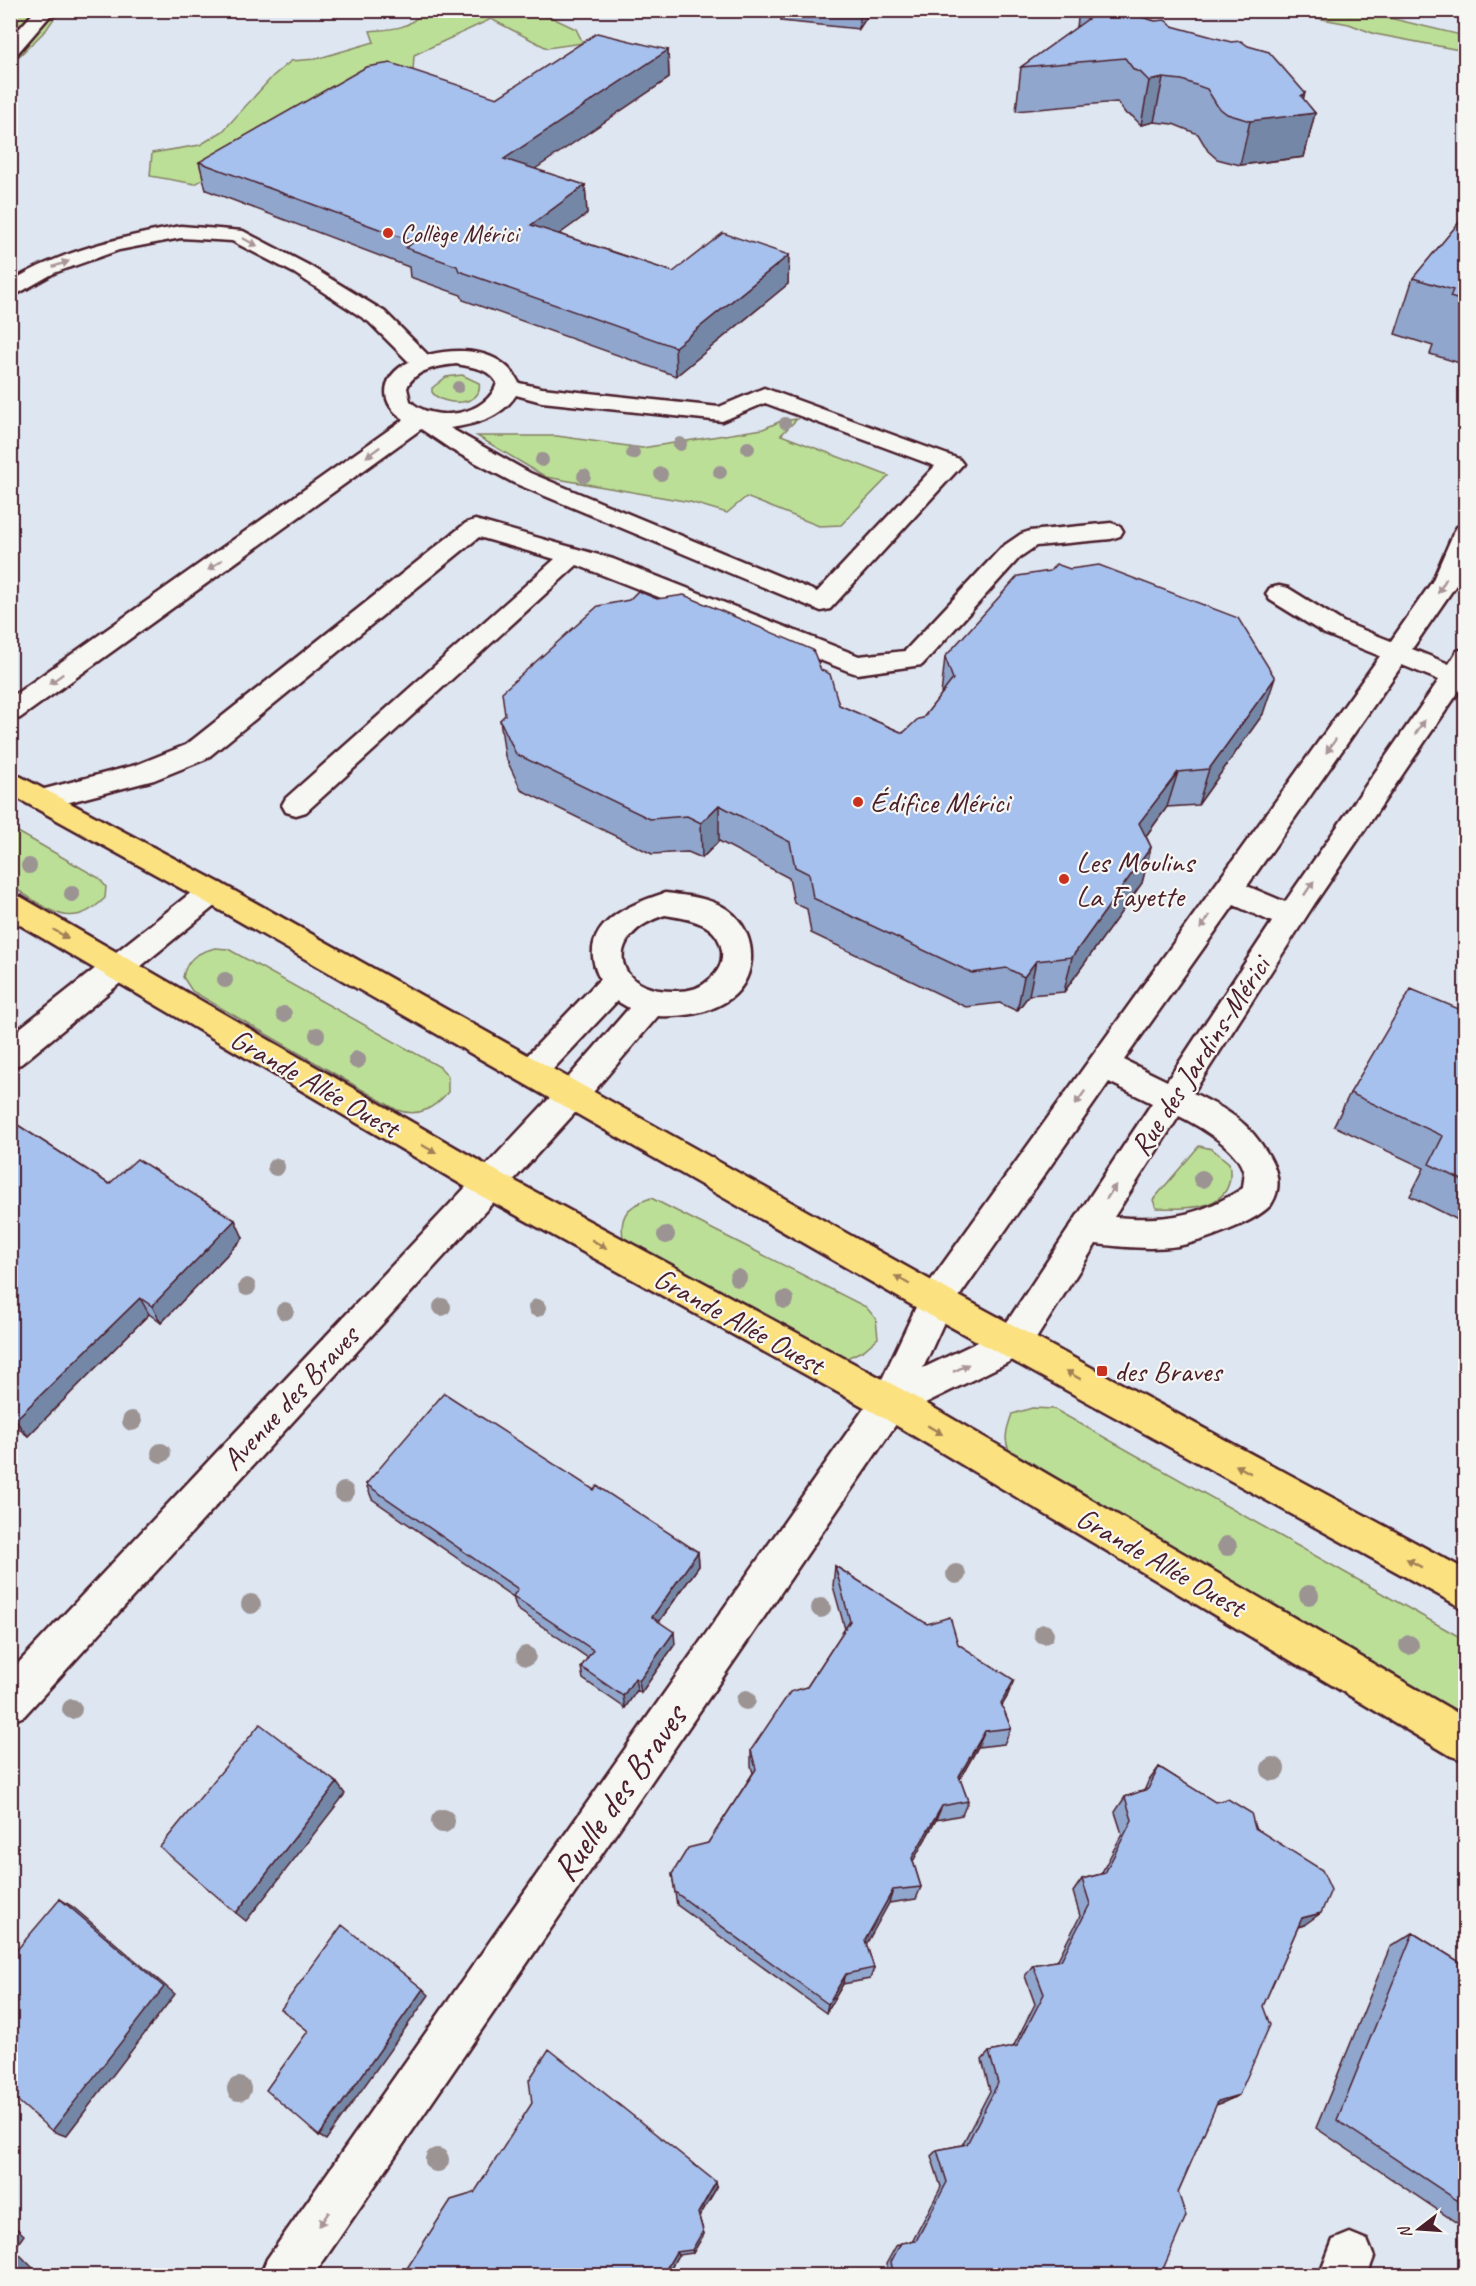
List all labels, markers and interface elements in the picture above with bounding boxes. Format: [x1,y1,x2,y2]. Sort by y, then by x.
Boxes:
place label: Collège Mérici [400,217,521,250]
marker: Collège Mérici [381,226,395,240]
one-way arrow [241,237,258,247]
one-way arrow [52,258,70,268]
one-way arrow [366,446,382,458]
one-way arrow [207,559,222,571]
one-way arrow [1436,578,1447,594]
one-way arrow [49,673,65,685]
one-way arrow [1414,720,1426,736]
one-way arrow [1325,738,1337,753]
place label: Édifice Mérici [870,783,1013,821]
marker: Édifice Mérici [851,795,865,809]
place label: Les Moulins La Fayette [1076,843,1196,915]
marker: Les Moulins La Fayette [1057,872,1071,886]
one-way arrow [1303,881,1315,897]
one-way arrow [1199,913,1211,929]
one-way arrow [53,929,69,940]
street label: Rue des Jardins-Mérici [1121,946,1280,1163]
street label: Grande Allée Ouest [224,1019,409,1148]
one-way arrow [1074,1089,1086,1105]
one-way arrow [421,1144,438,1154]
one-way arrow [1105,1184,1116,1200]
one-way arrow [591,1239,608,1249]
street label: Grande Allée Ouest [647,1259,833,1385]
one-way arrow [894,1275,910,1286]
street label: Avenue des Braves [214,1316,368,1478]
place label: des Braves [1114,1352,1224,1390]
one-way arrow [953,1363,970,1372]
marker: des Braves [1095,1364,1109,1378]
one-way arrow [1064,1370,1081,1380]
one-way arrow [927,1424,943,1435]
one-way arrow [1235,1464,1252,1474]
street label: Grande Allée Ouest [1070,1498,1255,1627]
one-way arrow [1405,1558,1422,1568]
street label: Ruelle des Braves [541,1693,699,1890]
north arrow [1389,2199,1449,2259]
one-way arrow [318,2210,330,2226]
text: N [1394,2222,1417,2241]

